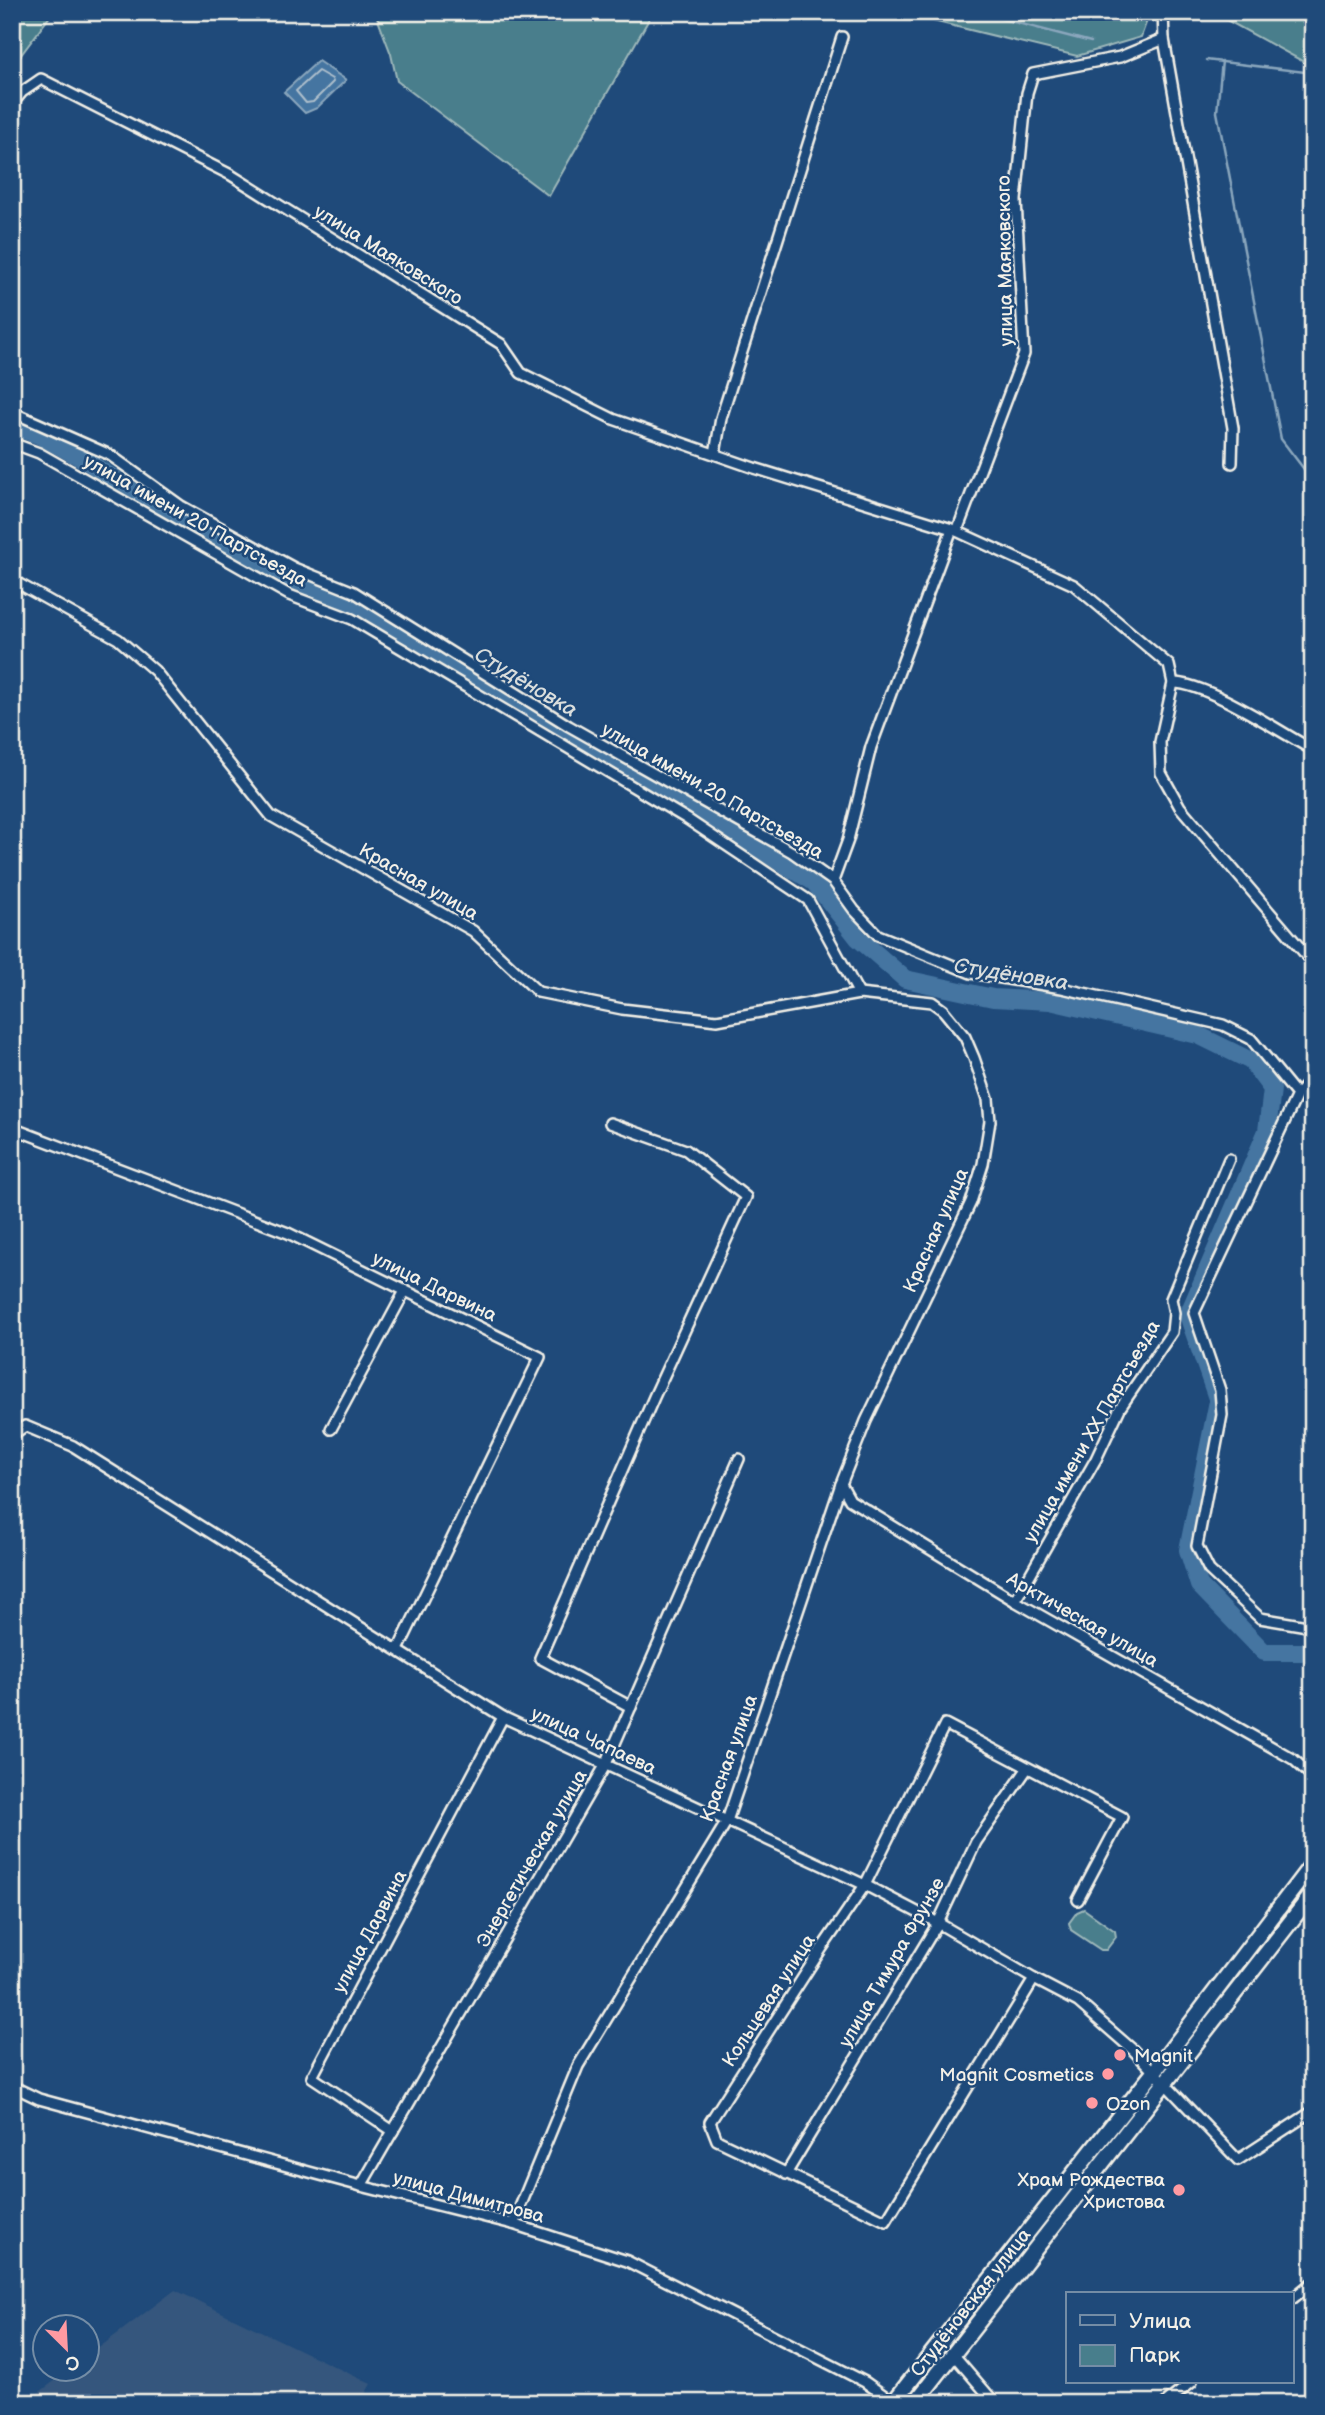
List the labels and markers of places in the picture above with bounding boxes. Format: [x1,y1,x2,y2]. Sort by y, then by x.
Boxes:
place label: Magnit [1134,2045,1193,2068]
marker: Magnit [1112,2047,1128,2063]
place label: Magnit Cosmetics [939,2064,1094,2087]
marker: Magnit Cosmetics [1100,2066,1116,2082]
place label: Ozon [1106,2093,1151,2116]
marker: Ozon [1084,2095,1100,2111]
place label: Храм Рождества Христова [1018,2169,1165,2214]
marker: Храм Рождества Христова [1171,2182,1187,2198]

